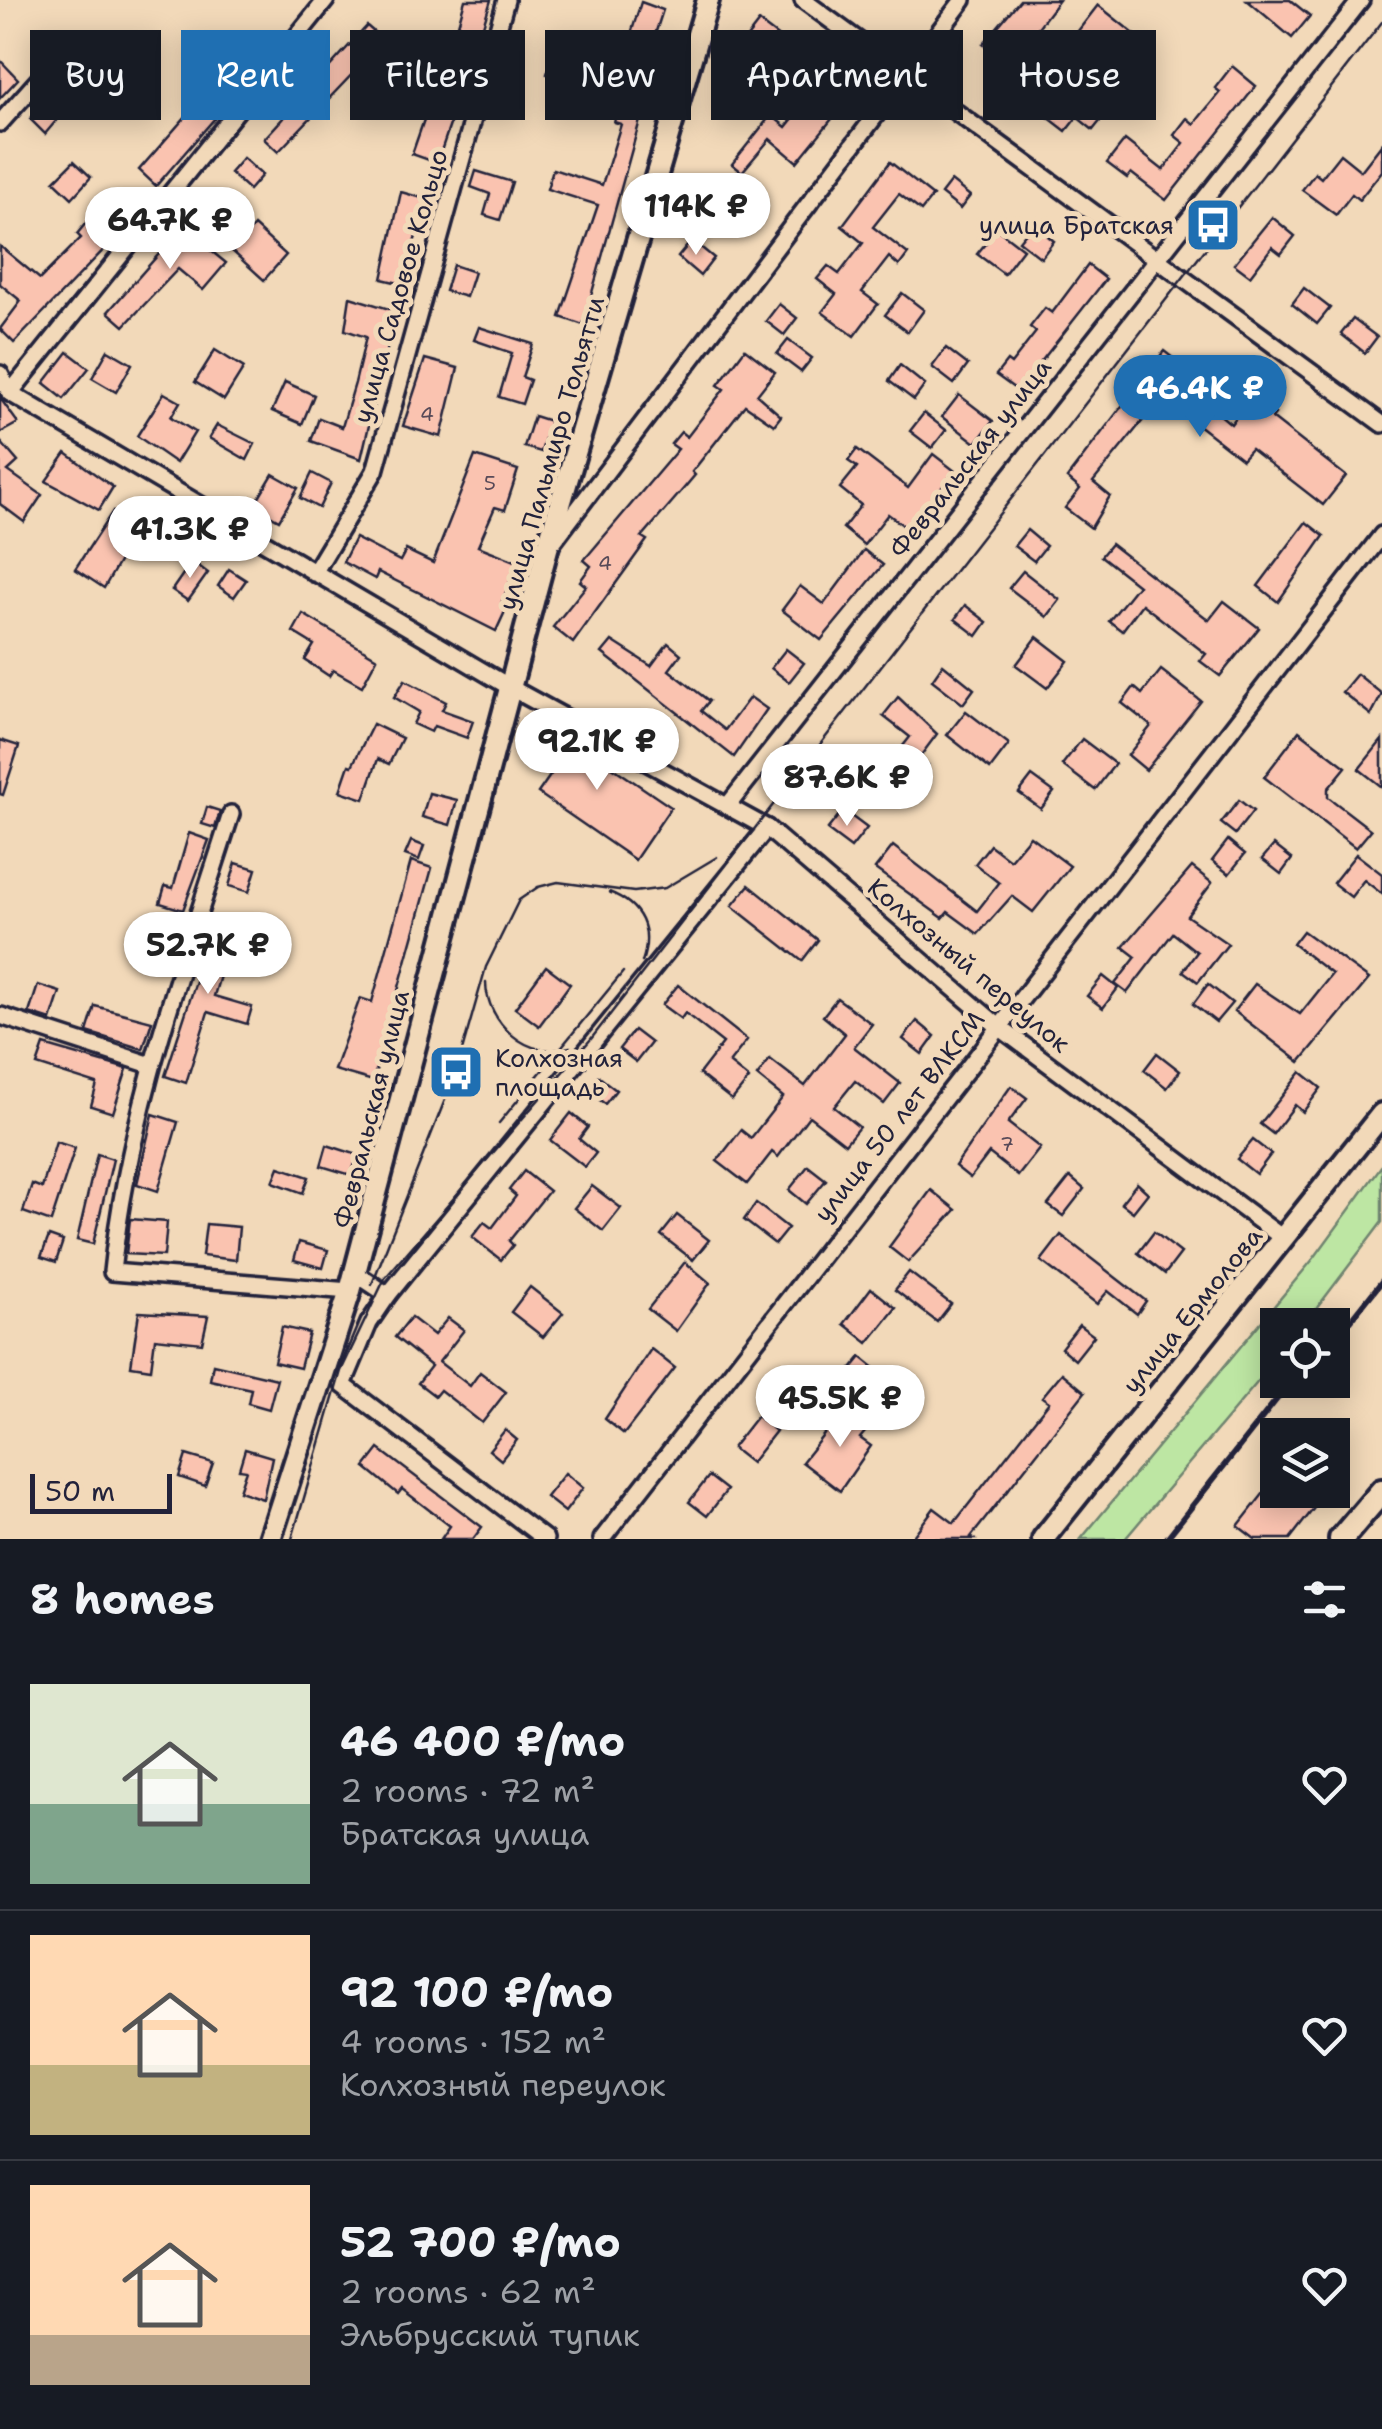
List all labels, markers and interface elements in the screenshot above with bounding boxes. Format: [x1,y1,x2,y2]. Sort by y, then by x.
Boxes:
chip: Buy [30,30,161,120]
chip: Rent [181,30,330,120]
chip: Filters [350,30,525,120]
chip: New [545,30,691,120]
chip: Apartment [711,30,963,120]
chip: House [983,30,1156,120]
street label: улица Садовое Кольцо [345,145,455,427]
pin: 114K ₽ [615,173,777,258]
text: 114K ₽ [643,184,749,227]
pin: 64.7K ₽ [78,187,262,272]
bus stop icon: улица Братская [1183,195,1243,255]
text: 64.7K ₽ [107,198,233,241]
place label: улица Братская [979,208,1174,242]
street label: улица Пальмиро Тольятти [490,292,612,614]
street label: Февральская улица [881,351,1059,565]
pin: 46.4K ₽ [1108,355,1292,440]
text: 46.4K ₽ [1136,366,1264,409]
house number: 4 [420,401,434,427]
house number: 5 [484,470,496,496]
pin: 41.3K ₽ [98,496,282,581]
text: 41.3K ₽ [130,507,250,550]
house number: 4 [598,550,612,576]
pin: 92.1K ₽ [505,708,689,793]
text: 92.1K ₽ [537,719,657,762]
pin: 87.6K ₽ [755,744,939,829]
text: 87.6K ₽ [783,755,911,798]
street label: Колхозный переулок [861,870,1077,1060]
pin: 52.7K ₽ [116,912,300,997]
text: 52.7K ₽ [146,923,270,966]
street label: Февральская улица [325,986,417,1232]
street label: улица 50 лет ВЛКСМ [806,1003,992,1229]
place label: Колхозная площадь [495,1041,623,1104]
bus stop icon: Колхозная площадь [426,1042,486,1102]
house number: 7 [1000,1131,1014,1157]
street label: улица Ермолова [1114,1219,1270,1400]
map controls [1260,1308,1350,1508]
button: locate [1260,1308,1350,1398]
pin: 45.5K ₽ [748,1365,932,1450]
text: 45.5K ₽ [778,1376,902,1419]
button: layers [1260,1418,1350,1508]
scale bar [30,1469,172,1514]
text: 50 m [45,1472,115,1510]
text: 8 homes [30,1571,215,1627]
icon: filters [1297,1572,1352,1627]
text: 46 400 ₽/mo [340,1713,625,1769]
icon: home [110,1724,230,1844]
icon: heart [1297,1757,1352,1812]
text: 2 rooms · 72 m² [340,1769,595,1812]
text: Братская улица [340,1812,589,1855]
text: 92 100 ₽/mo [340,1964,613,2020]
icon: home [110,1975,230,2095]
icon: heart [1297,2008,1352,2063]
text: 4 rooms · 152 m² [340,2020,606,2063]
text: Колхозный переулок [340,2063,666,2106]
text: 52 700 ₽/mo [340,2214,621,2270]
icon: home [110,2225,230,2345]
icon: heart [1297,2258,1352,2313]
text: 2 rooms · 62 m² [340,2270,596,2313]
text: Эльбрусский тупик [340,2313,640,2356]

